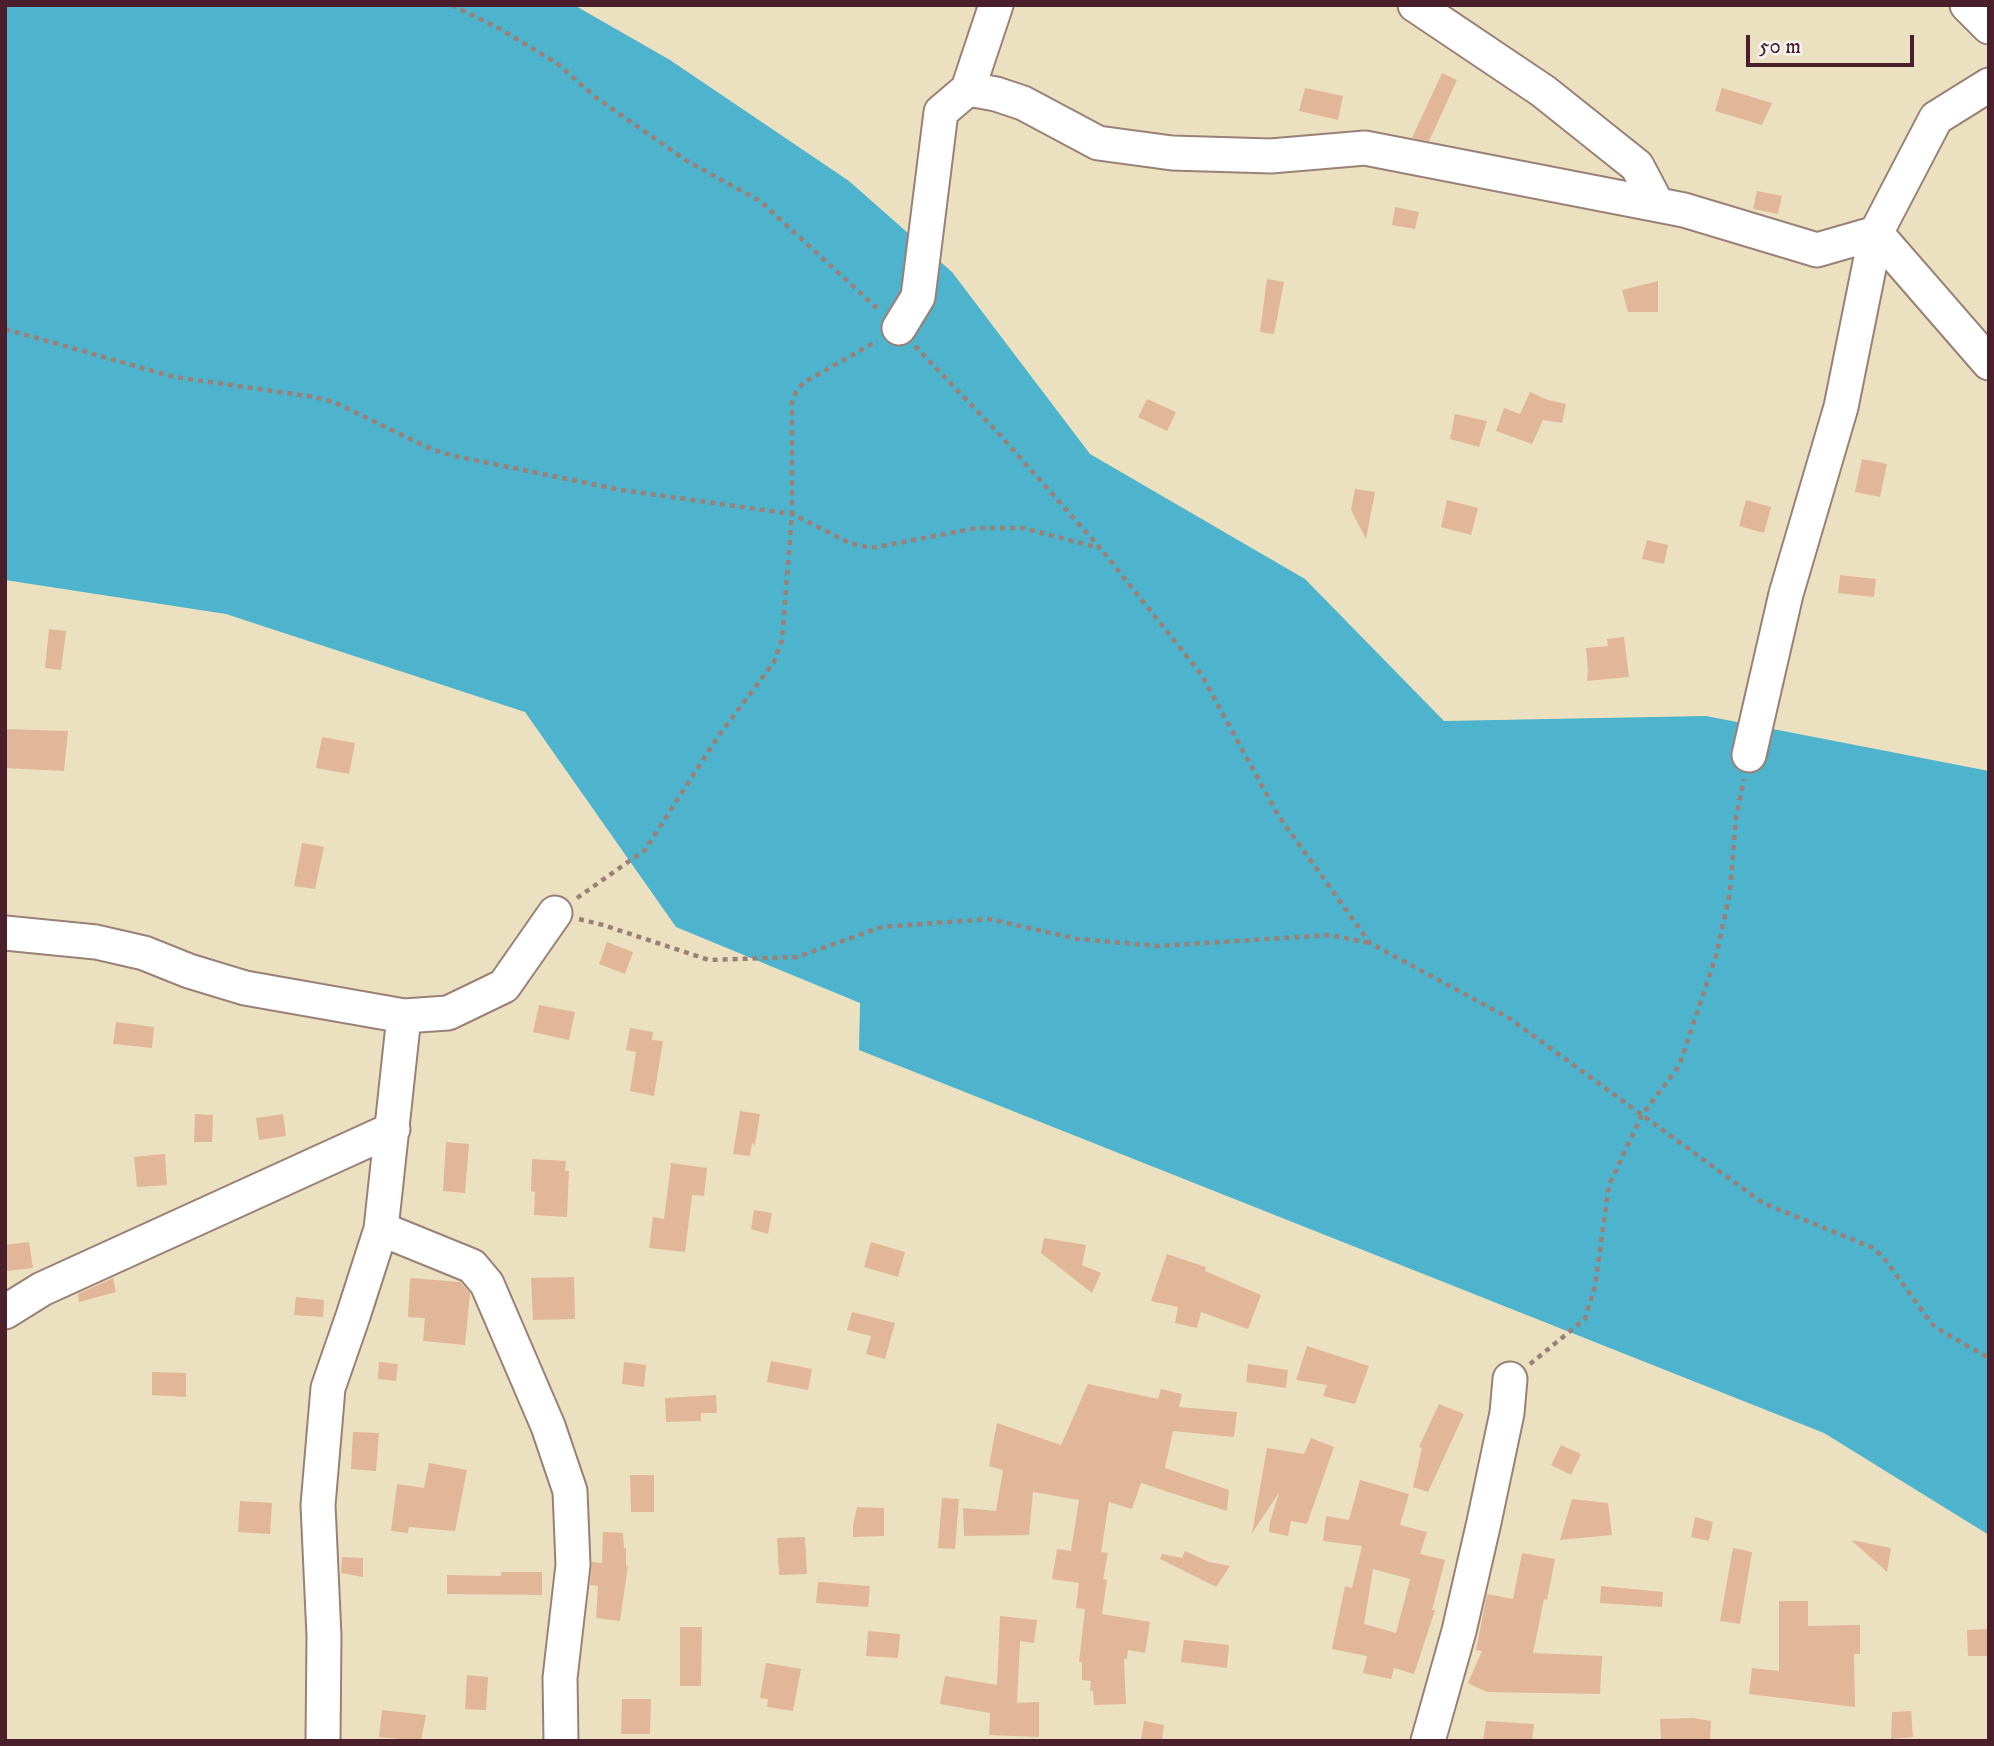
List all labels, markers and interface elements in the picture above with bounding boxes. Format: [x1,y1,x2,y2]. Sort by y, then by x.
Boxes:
scale bar [1749,21,1917,65]
text: 50 m [1759,34,1801,60]

